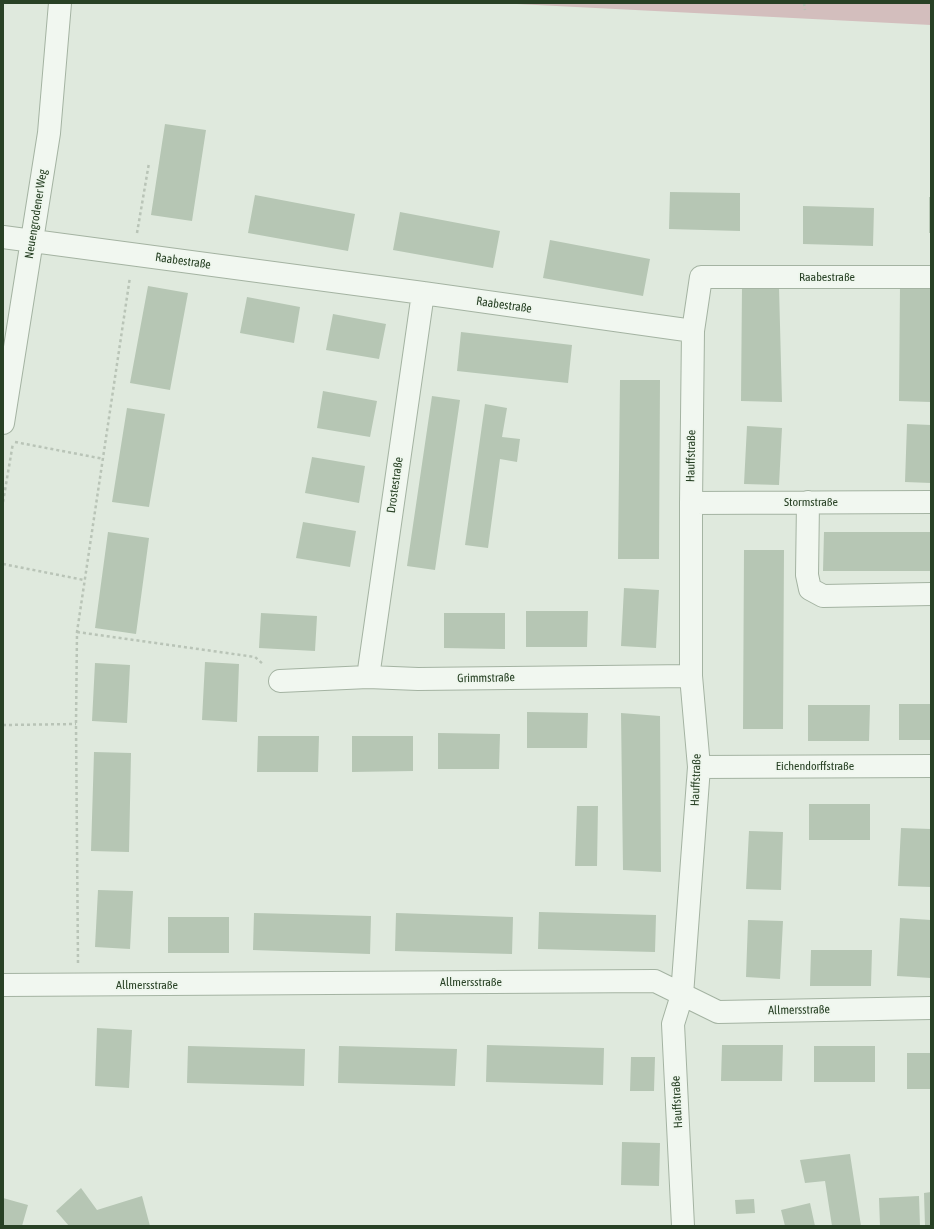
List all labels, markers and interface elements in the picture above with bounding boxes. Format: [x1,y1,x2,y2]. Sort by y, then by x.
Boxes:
street label: Neuengrodener Weg [22,168,50,260]
street label: Raabestraße [154,250,212,272]
street label: Raabestraße [799,270,855,284]
street label: Raabestraße [475,294,533,316]
street label: Hauffstraße [683,430,699,482]
street label: Drostestraße [384,456,406,514]
street label: Stormstraße [784,495,838,509]
street label: Grimmstraße [457,670,515,686]
street label: Hauffstraße [688,754,704,806]
street label: Eichendorffstraße [776,759,854,773]
street label: Allmersstraße [440,975,502,989]
street label: Allmersstraße [116,978,178,992]
street label: Allmersstraße [768,1002,830,1018]
street label: Hauffstraße [668,1075,686,1129]

